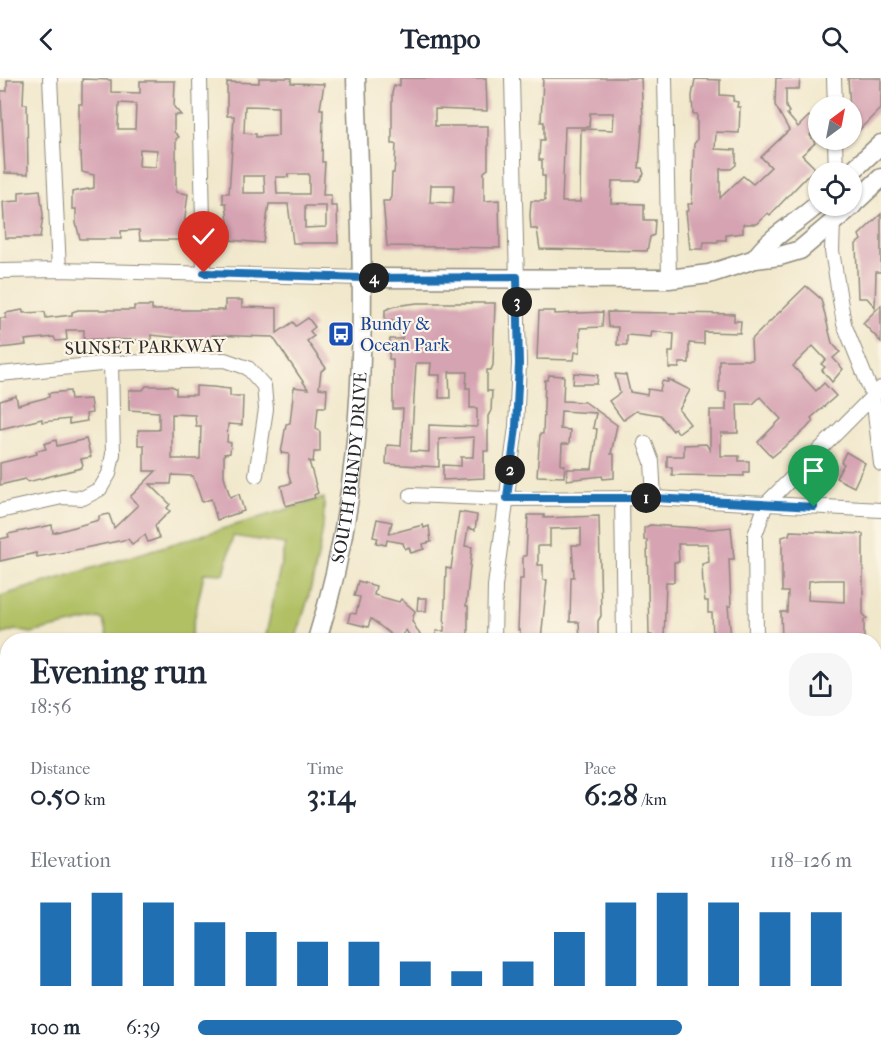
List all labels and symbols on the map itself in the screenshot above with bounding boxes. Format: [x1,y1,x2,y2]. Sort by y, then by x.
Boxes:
north arrow [808,96,862,150]
pin [178,211,229,273]
pin: 4 [359,263,389,293]
pin: 3 [502,287,532,317]
place label: Bundy & Ocean Park [360,314,450,356]
bus stop icon: Bundy & Ocean Park [326,319,356,349]
street label: SUNSET PARKWAY [64,336,226,359]
street label: SOUTH BUNDY DRIVE [328,372,371,565]
pin [788,445,839,507]
pin: 2 [495,455,525,485]
pin: 1 [631,483,661,513]

